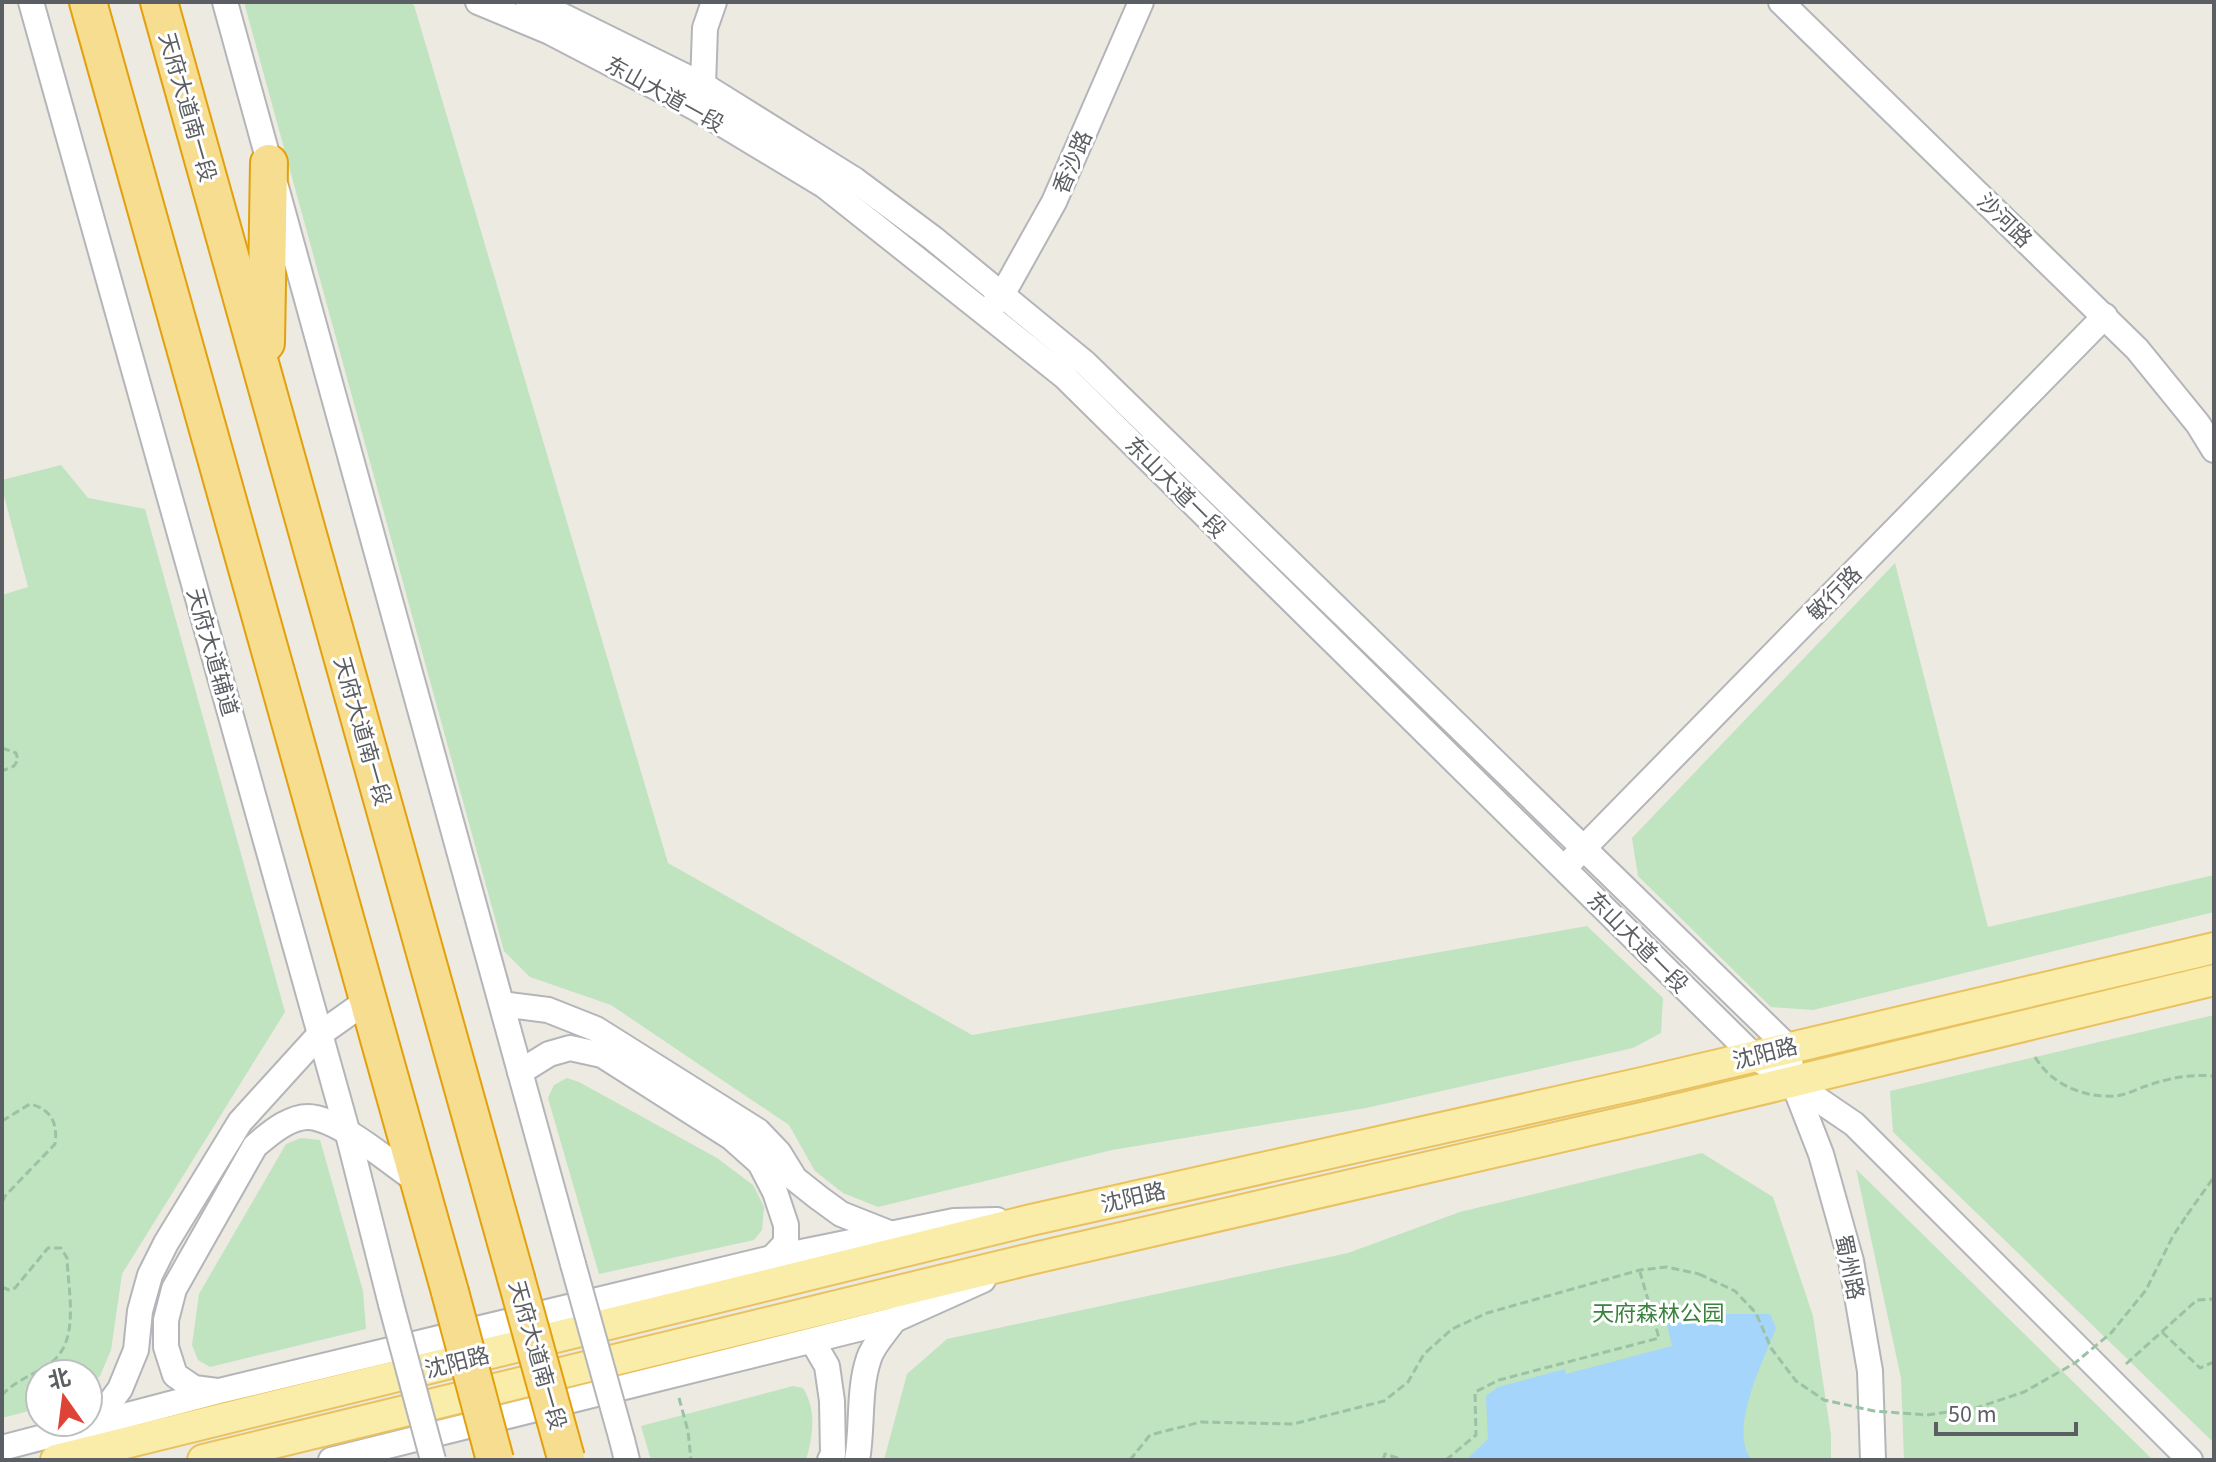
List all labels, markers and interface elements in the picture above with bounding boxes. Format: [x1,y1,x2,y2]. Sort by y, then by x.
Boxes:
street label: 天府大道南一段 [150,29,224,186]
street label: 东山大道一段 [599,49,730,141]
street label: 香沙路 [1045,126,1101,199]
street label: 沙河路 [1969,186,2039,255]
street label: 东山大道一段 [1117,430,1233,546]
street label: 敏行路 [1800,559,1869,629]
street label: 天府大道辅道 [178,584,246,720]
street label: 天府大道南一段 [325,653,399,810]
street label: 东山大道一段 [1579,885,1695,1001]
street label: 沈阳路 [1729,1030,1801,1077]
street label: 沈阳路 [1097,1175,1169,1221]
street label: 蜀州路 [1827,1232,1872,1303]
street label: 天府大道南一段 [500,1277,574,1434]
park label: 天府森林公园 [1592,1298,1724,1330]
street label: 沈阳路 [421,1339,493,1386]
north arrow [24,1358,104,1438]
text: 北 [45,1361,74,1398]
scale bar [1936,1386,2076,1436]
text: 50 m [1948,1397,1997,1432]

